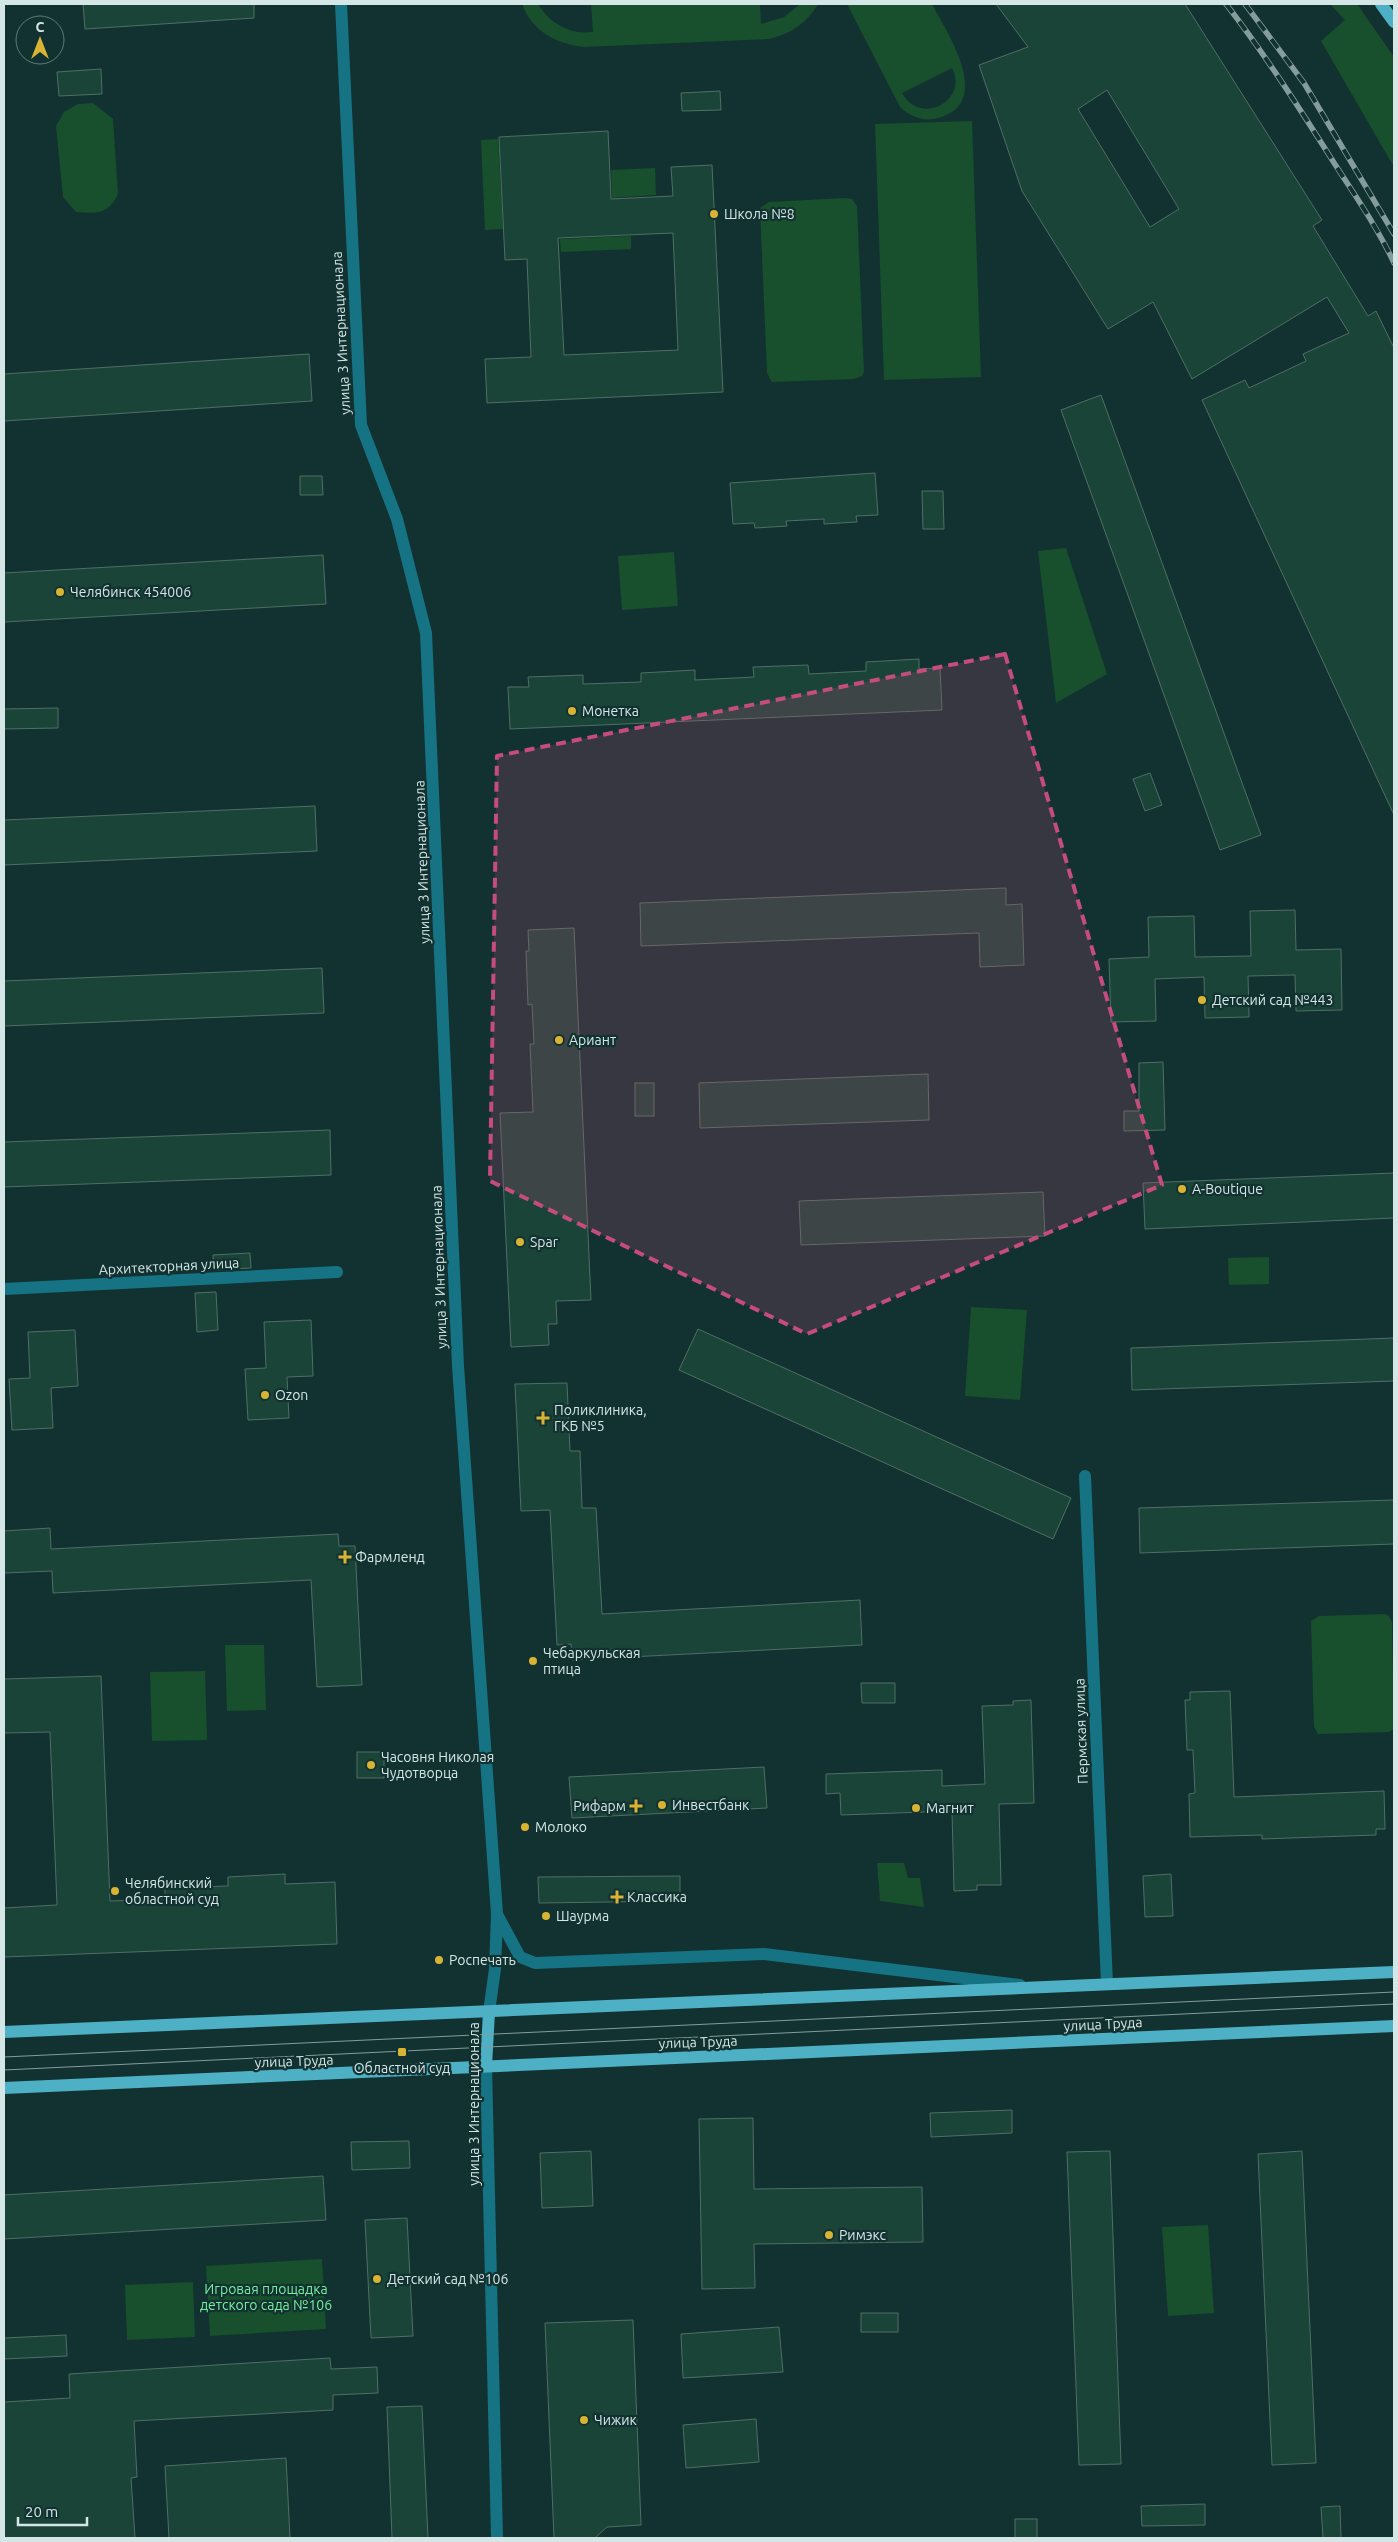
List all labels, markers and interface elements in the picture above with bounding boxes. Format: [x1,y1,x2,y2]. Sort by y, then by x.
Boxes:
north arrow [15,15,65,65]
text: С [36,19,45,35]
place label: Школа №8 [724,206,795,222]
marker: Школа №8 [708,208,720,220]
street label: улица 3 Интернационала [329,251,353,415]
place label: Челябинск 454006 [70,584,191,600]
marker: Челябинск 454006 [54,586,66,598]
place label: Монетка [582,703,639,719]
marker: Монетка [566,705,578,717]
street label: улица 3 Интернационала [411,780,433,944]
place label: Детский сад №443 [1212,992,1333,1008]
marker: Детский сад №443 [1196,994,1208,1006]
place label: Ариант [569,1032,616,1048]
marker: Ариант [553,1034,565,1046]
place label: A-Boutique [1192,1181,1263,1197]
marker: A-Boutique [1176,1183,1188,1195]
street label: улица 3 Интернационала [428,1185,450,1349]
place label: Spar [530,1234,559,1250]
marker: Spar [514,1236,526,1248]
street label: Архитекторная улица [98,1254,240,1278]
place label: Ozon [275,1387,308,1403]
marker: Ozon [259,1389,271,1401]
place label: Поликлиника, ГКБ №5 [554,1402,647,1434]
marker: Поликлиника, ГКБ №5 [536,1411,550,1425]
place label: Фармленд [355,1549,425,1565]
marker: Фармленд [339,1551,351,1563]
place label: Чебаркульская птица [543,1645,641,1677]
marker: Чебаркульская птица [527,1655,539,1667]
street label: Пермская улица [1071,1678,1091,1784]
place label: Часовня Николая Чудотворца [381,1749,494,1781]
marker: Часовня Николая Чудотворца [365,1759,377,1771]
place label: Инвестбанк [672,1797,749,1813]
place label: Рифарм [573,1798,626,1814]
marker: Инвестбанк [656,1799,668,1811]
marker: Рифарм [630,1800,642,1812]
place label: Магнит [926,1800,974,1816]
marker: Магнит [910,1802,922,1814]
place label: Молоко [535,1819,587,1835]
marker: Молоко [519,1821,531,1833]
place label: Челябинский областной суд [125,1875,219,1907]
marker: Челябинский областной суд [109,1885,121,1897]
place label: Классика [627,1889,687,1905]
marker: Классика [611,1891,623,1903]
place label: Шаурма [556,1908,609,1924]
marker: Шаурма [540,1910,552,1922]
place label: Роспечать [449,1952,516,1968]
marker: Роспечать [433,1954,445,1966]
street label: улица Труда [1063,2014,1143,2034]
street label: улица 3 Интернационала [466,2022,482,2186]
street label: улица Труда [658,2033,738,2051]
marker: Областной суд [396,2046,408,2058]
street label: улица Труда [254,2052,334,2070]
place label: Областной суд [354,2060,450,2076]
place label: Римэкс [839,2227,887,2243]
marker: Римэкс [823,2229,835,2241]
place label: Детский сад №106 [387,2271,509,2287]
marker: Детский сад №106 [371,2273,383,2285]
park label: Игровая площадка детского сада №106 [200,2281,332,2313]
place label: Чижик [594,2412,637,2428]
marker: Чижик [578,2414,590,2426]
scale bar [18,2494,86,2526]
text: 20 m [25,2503,58,2520]

